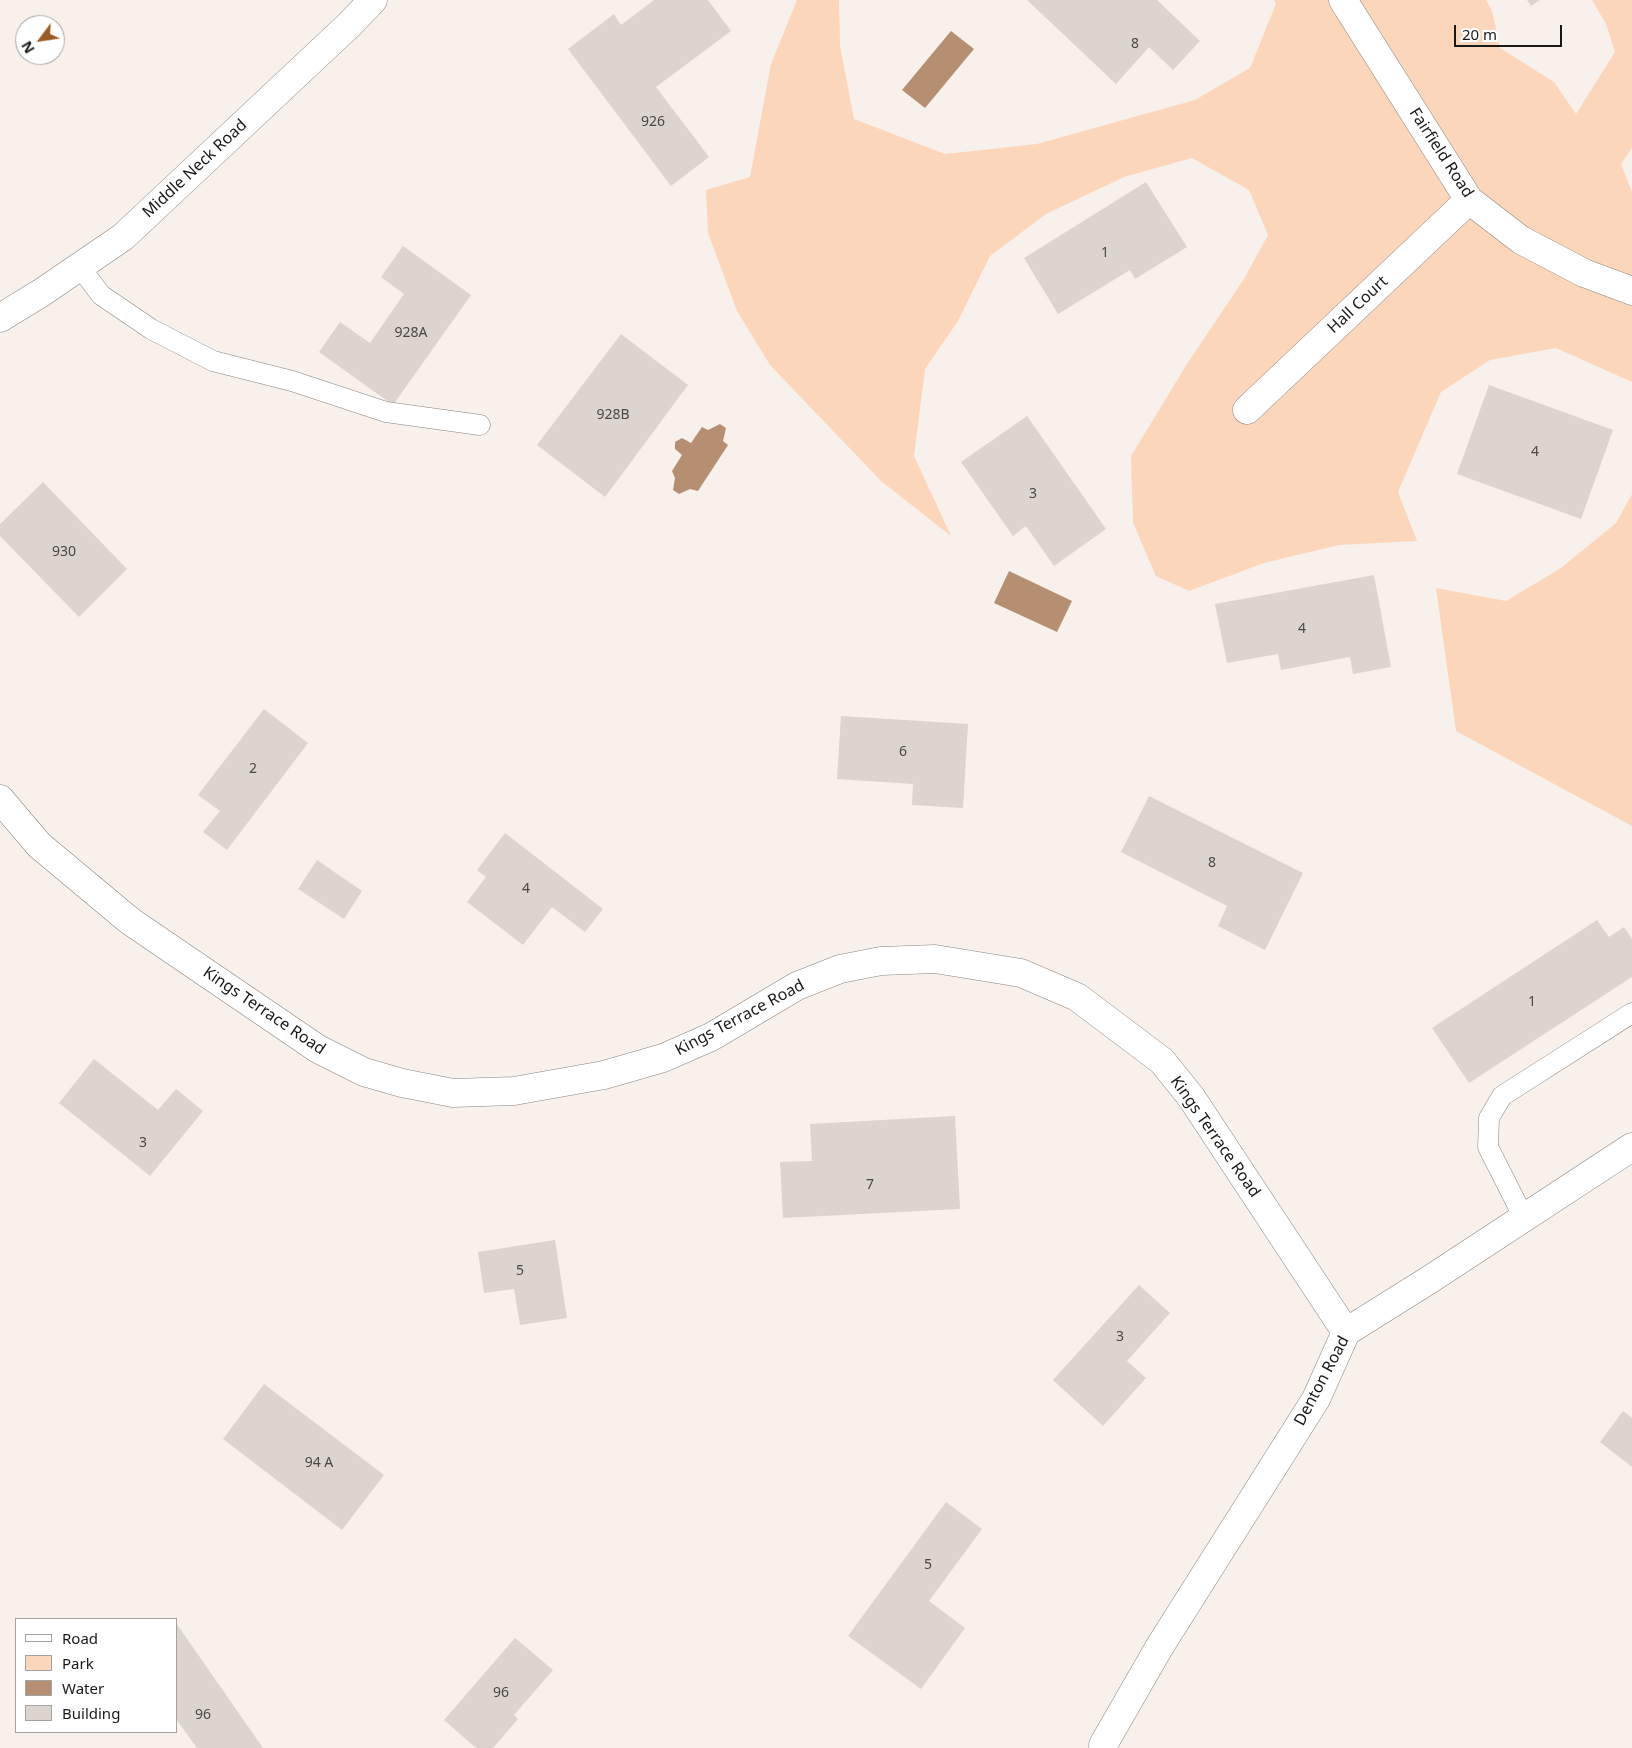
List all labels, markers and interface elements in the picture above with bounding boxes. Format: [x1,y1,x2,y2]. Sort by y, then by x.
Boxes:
north arrow [15,15,65,65]
scale bar [1457,15,1564,47]
text: 20 m [1462,24,1497,44]
house number: 8 [1131,36,1139,52]
text: N [16,38,39,57]
street label: Fairfield Road [1405,104,1477,202]
house number: 926 [641,114,665,130]
street label: Middle Neck Road [139,116,251,222]
house number: 1 [1101,245,1109,261]
street label: Hall Court [1324,272,1392,338]
house number: 928A [395,325,427,341]
house number: 928B [596,407,630,423]
house number: 4 [1531,444,1539,460]
house number: 3 [1029,486,1037,502]
house number: 930 [52,544,76,560]
house number: 4 [1298,621,1306,637]
house number: 6 [899,744,907,760]
house number: 2 [249,761,257,777]
house number: 8 [1208,855,1216,871]
house number: 4 [522,881,530,897]
street label: Kings Terrace Road [199,963,329,1059]
street label: Kings Terrace Road [672,976,808,1060]
house number: 1 [1528,994,1536,1010]
street label: Kings Terrace Road [1166,1073,1264,1201]
house number: 3 [139,1135,147,1151]
house number: 7 [866,1177,874,1193]
house number: 5 [516,1263,524,1279]
house number: 3 [1116,1329,1124,1345]
street label: Denton Road [1290,1333,1354,1429]
house number: 94 A [305,1455,333,1471]
house number: 5 [924,1557,932,1573]
legend [15,1618,178,1733]
text: Road [62,1628,98,1648]
text: Park [62,1653,94,1673]
text: Water [62,1678,104,1698]
house number: 96 [493,1685,509,1701]
text: Building [62,1703,120,1723]
house number: 96 [195,1707,211,1723]

